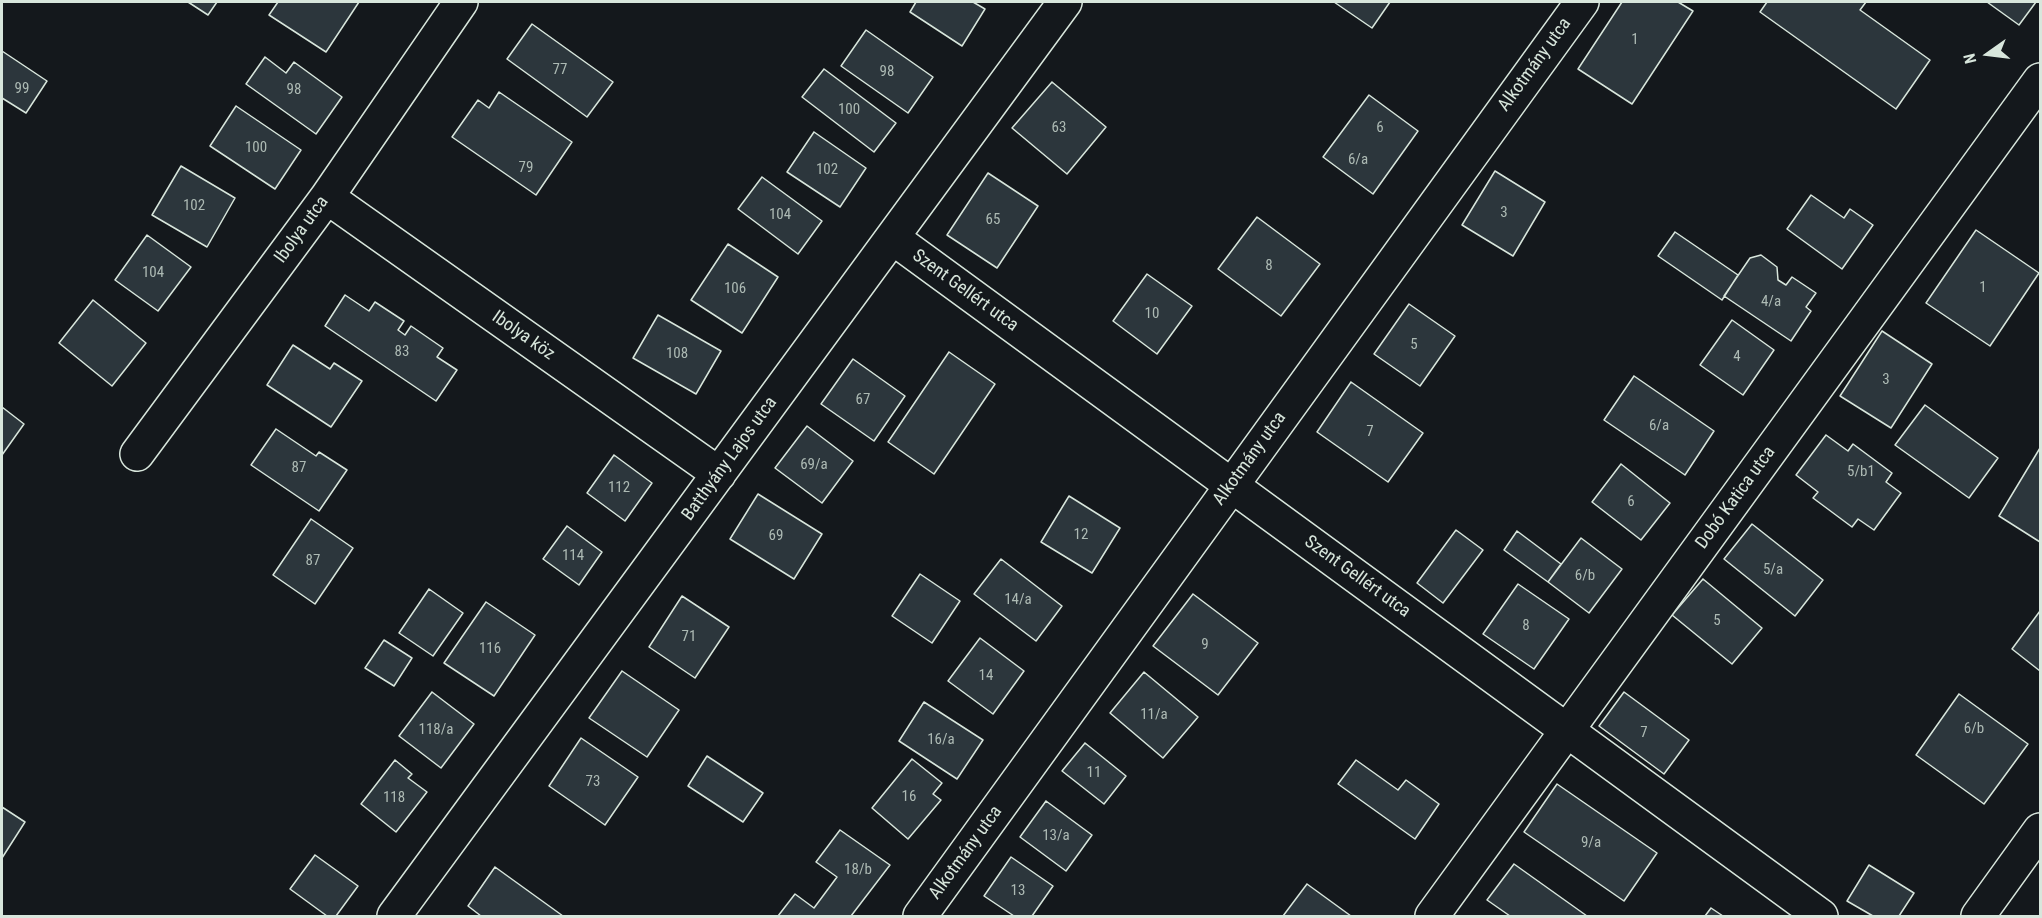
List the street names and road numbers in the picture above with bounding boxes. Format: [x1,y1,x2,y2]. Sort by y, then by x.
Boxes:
street label: Alkotmány utca [1494,14,1576,116]
street label: Ibolya utca [270,192,334,268]
street label: Szent Gellért utca [908,245,1022,337]
street label: Ibolya köz [487,307,559,365]
street label: Batthyány Lajos utca [678,393,782,525]
street label: Alkotmány utca [1209,408,1291,510]
street label: Dobó Katica utca [1692,443,1780,553]
street label: Szent Gellért utca [1300,531,1414,623]
street label: Alkotmány utca [925,802,1007,904]

